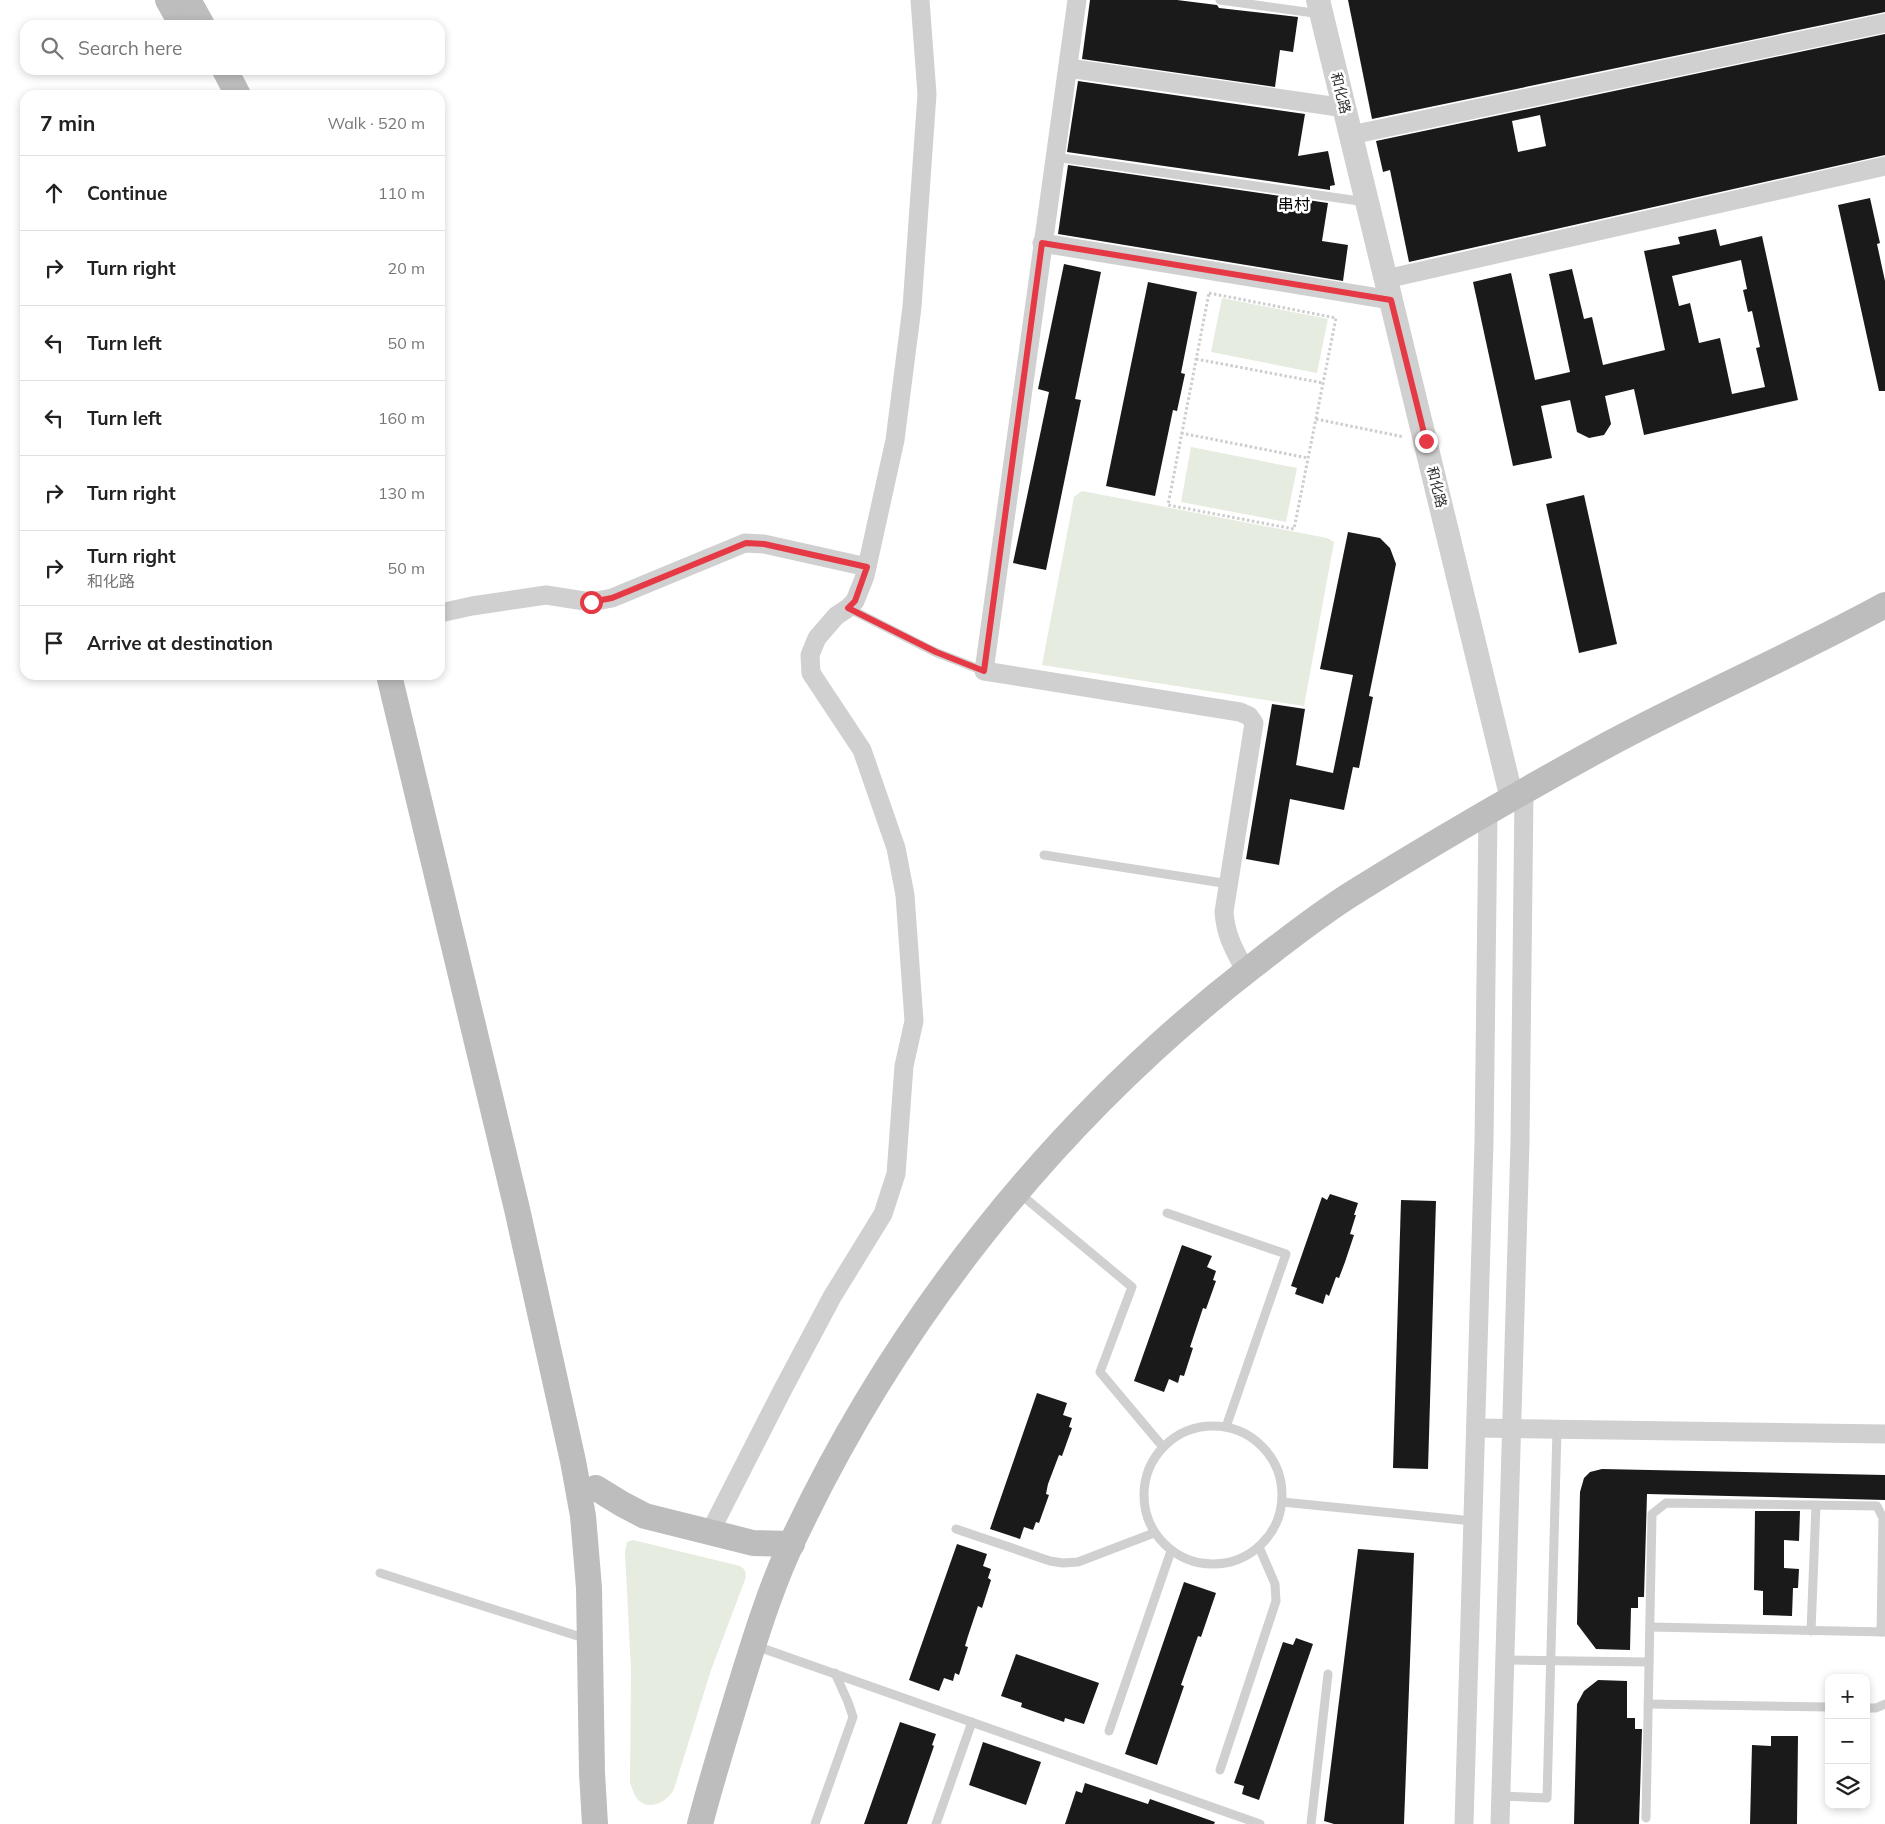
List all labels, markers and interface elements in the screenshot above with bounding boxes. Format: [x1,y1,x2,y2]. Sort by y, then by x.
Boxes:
search box [20,20,445,75]
icon: search [38,34,66,62]
text: Search here [78,36,182,60]
street label: 和化路 [1327,70,1355,116]
text: 7 min [40,110,95,136]
text: Walk · 520 m [327,113,425,133]
icon: ahead [40,179,68,207]
text: Continue [87,181,167,205]
text: 110 m [378,183,425,203]
district label: 串村 [1278,194,1310,214]
icon: right [40,254,68,282]
text: Turn right [87,256,176,280]
text: 20 m [388,258,425,278]
icon: left [40,329,68,357]
text: Turn left [87,331,162,355]
text: 50 m [388,333,425,353]
icon: left [40,404,68,432]
text: Turn left [87,406,162,430]
text: 160 m [378,408,425,428]
route end [1415,430,1438,453]
street label: 和化路 [1423,464,1451,510]
icon: right [40,479,68,507]
text: Turn right [87,481,176,505]
text: 130 m [378,483,425,503]
text: Turn right [87,544,176,568]
icon: right [40,554,68,582]
text: 50 m [388,558,425,578]
text: 和化路 [87,571,135,591]
route start [580,591,603,614]
icon: arrive [40,629,68,657]
text: Arrive at destination [87,631,273,655]
map controls [1825,1674,1870,1809]
button: + [1825,1674,1870,1719]
button: − [1825,1719,1870,1764]
button: layers [1825,1764,1870,1809]

